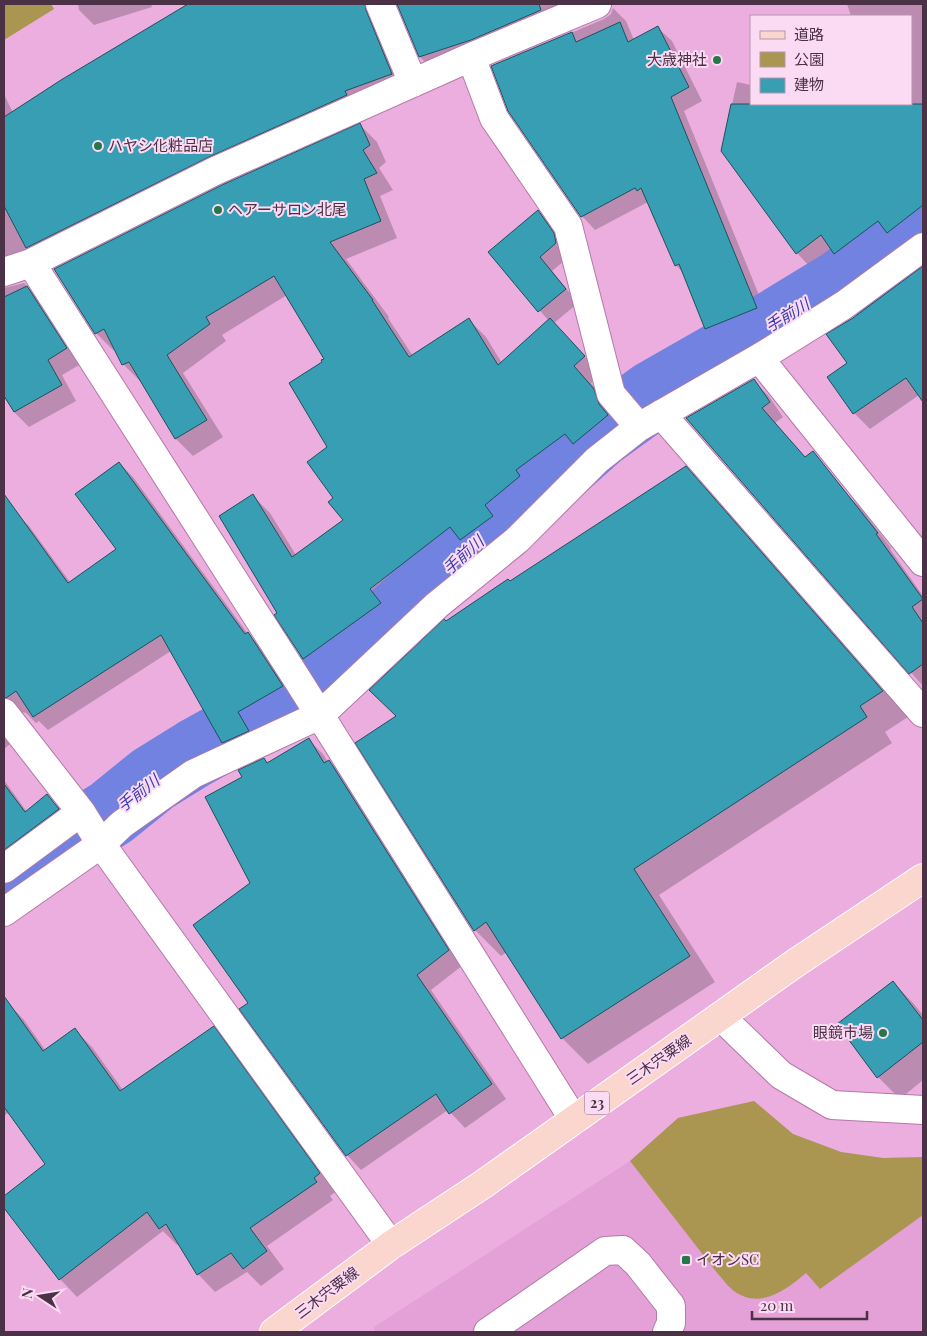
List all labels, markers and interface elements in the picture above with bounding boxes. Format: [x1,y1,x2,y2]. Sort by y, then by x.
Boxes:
legend [750,15,912,105]
text: 道路 [794,24,824,44]
place label: 大歳神社 [647,49,707,69]
text: 公園 [794,49,824,69]
marker: 大歳神社 [711,54,723,66]
text: 建物 [794,74,824,94]
place label: ハヤシ化粧品店 [108,135,213,155]
marker: ハヤシ化粧品店 [92,140,104,152]
place label: ヘアーサロン北尾 [228,199,347,219]
marker: ヘアーサロン北尾 [212,204,224,216]
water label: 手前川 [761,292,814,336]
water label: 手前川 [438,529,489,578]
water label: 手前川 [112,768,165,816]
place label: 眼鏡市場 [813,1022,873,1042]
marker: 眼鏡市場 [877,1027,889,1039]
street label: 三木宍粟線 [622,1029,695,1089]
road number: 23 [584,1092,610,1114]
place label: イオンSC [696,1249,759,1269]
marker: イオンSC [680,1254,692,1266]
street label: 三木宍粟線 [290,1262,362,1323]
north arrow [15,1271,65,1321]
text: N [16,1286,37,1300]
scale bar [752,1288,867,1320]
text: 20 m [760,1295,794,1315]

